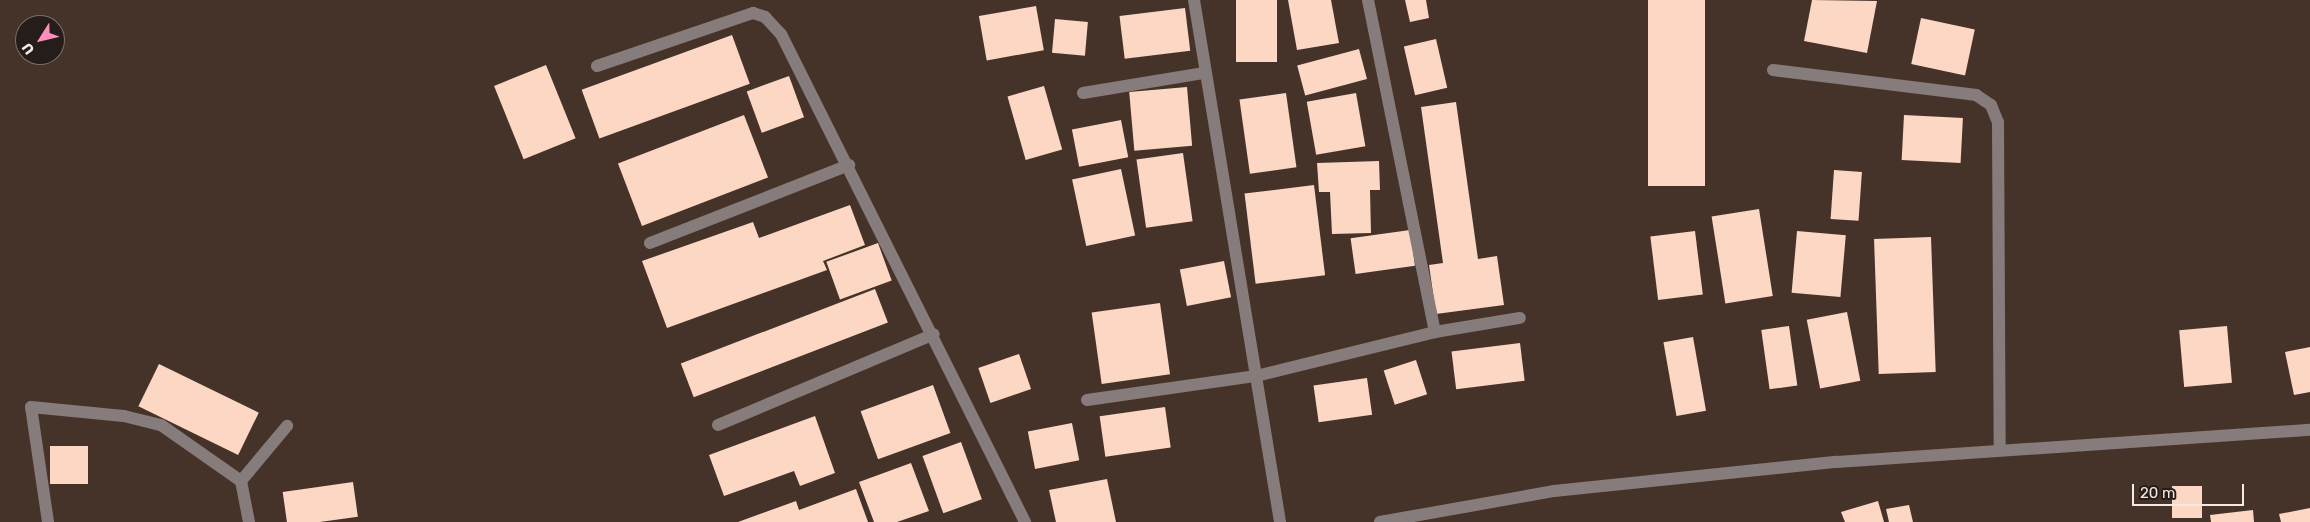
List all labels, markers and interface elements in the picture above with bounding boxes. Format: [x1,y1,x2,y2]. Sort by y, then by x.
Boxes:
north arrow [15,15,65,65]
text: U [18,39,38,58]
scale bar [2135,474,2248,506]
text: 20 m [2140,484,2175,502]

